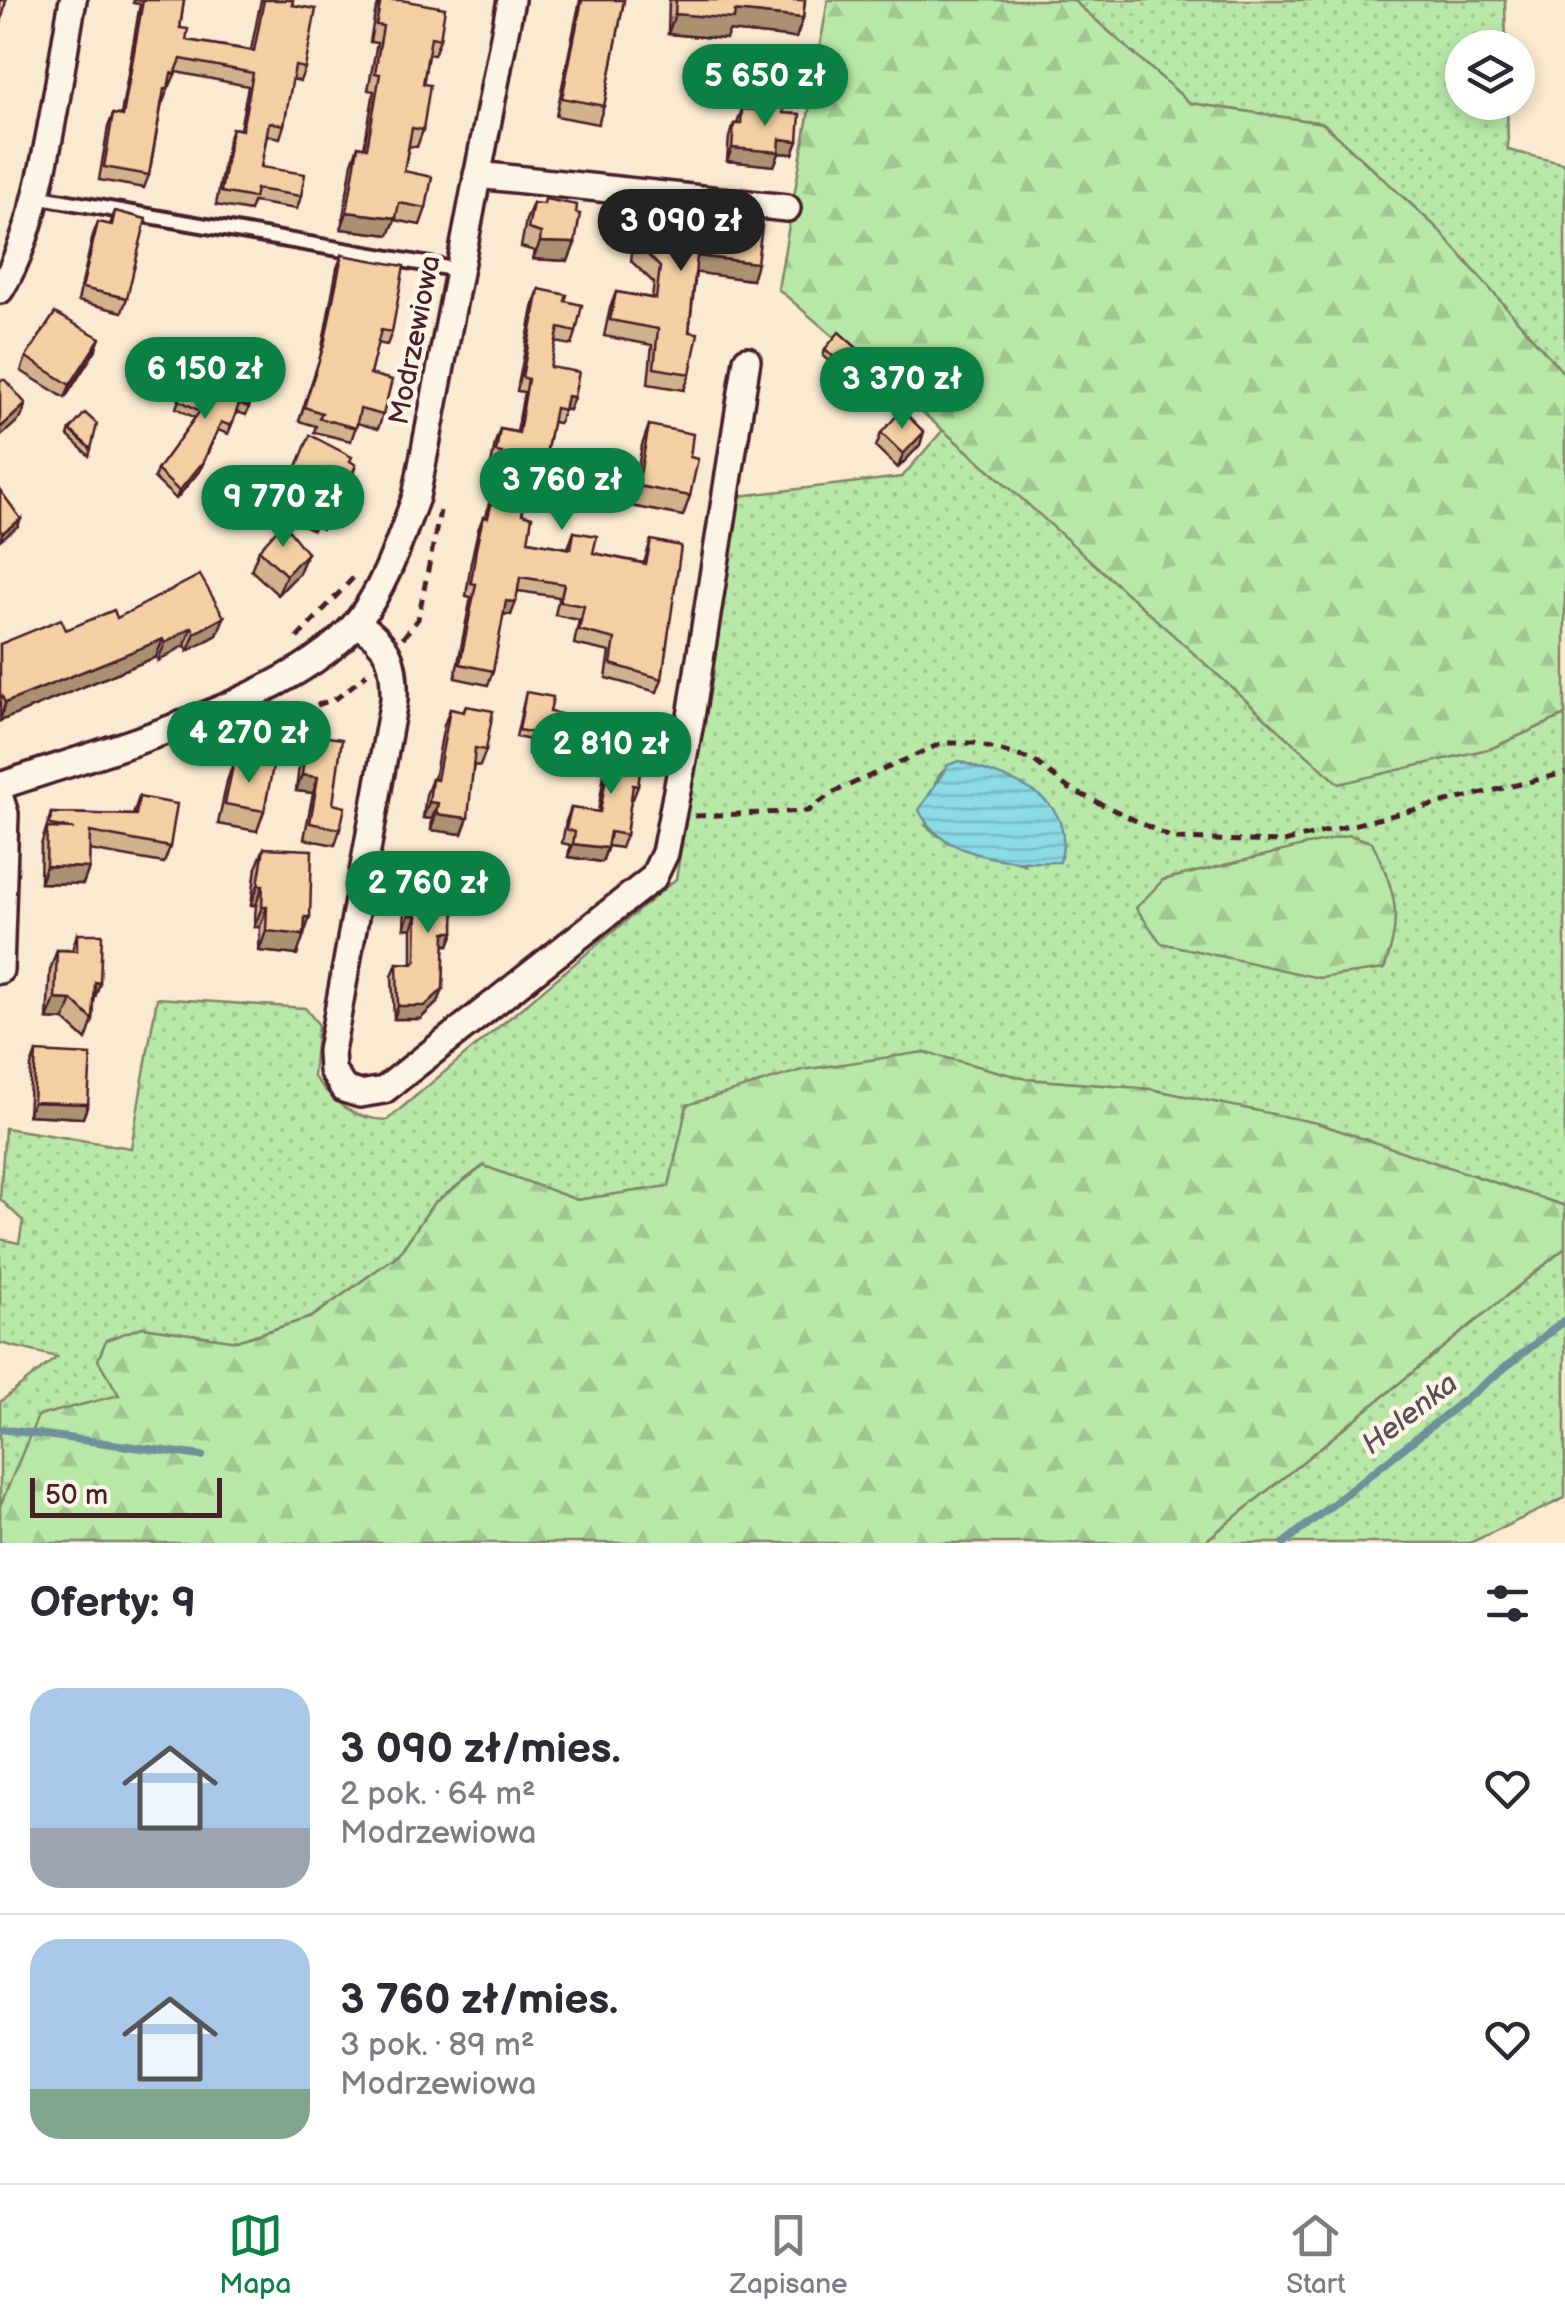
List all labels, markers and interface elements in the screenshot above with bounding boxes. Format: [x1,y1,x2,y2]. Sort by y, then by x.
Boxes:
map controls [1445,30,1535,120]
button: layers [1445,30,1535,120]
pin: 5 650 zł [662,44,868,129]
text: 5 650 zł [704,57,826,96]
pin: 3 090 zł [578,189,784,274]
text: 3 090 zł [620,202,742,241]
street label: Modrzewiowa [382,253,448,427]
pin: 6 150 zł [102,337,308,422]
pin: 3 370 zł [799,347,1005,432]
text: 6 150 zł [147,350,263,389]
text: 3 370 zł [842,360,962,399]
pin: 3 760 zł [459,448,665,533]
text: 3 760 zł [502,461,622,500]
pin: 9 770 zł [180,465,386,550]
text: 9 770 zł [223,478,343,517]
pin: 4 270 zł [146,701,352,786]
pin: 2 810 zł [508,712,714,797]
text: 4 270 zł [189,714,309,753]
text: 2 810 zł [552,725,670,764]
pin: 2 760 zł [325,851,531,936]
text: 2 760 zł [367,864,489,903]
water label: Helenka [1355,1365,1465,1463]
scale bar [30,1473,222,1518]
text: 50 m [45,1479,108,1512]
icon: filters [1480,1576,1535,1631]
text: Oferty: 9 [30,1578,196,1629]
text: 3 090 zł/mies. [340,1724,621,1775]
icon: home [110,1728,230,1848]
icon: heart [1480,1761,1535,1816]
text: 2 pok. · 64 m² [340,1775,536,1814]
text: Modrzewiowa [340,1814,536,1853]
text: 3 760 zł/mies. [340,1975,618,2026]
icon: home [110,1979,230,2099]
icon: heart [1480,2012,1535,2067]
text: 3 pok. · 89 m² [340,2026,535,2065]
text: Modrzewiowa [340,2065,536,2104]
tab: Mapa [219,2208,291,2301]
tab: Zapisane [730,2208,848,2301]
tab: Start [1286,2208,1346,2301]

